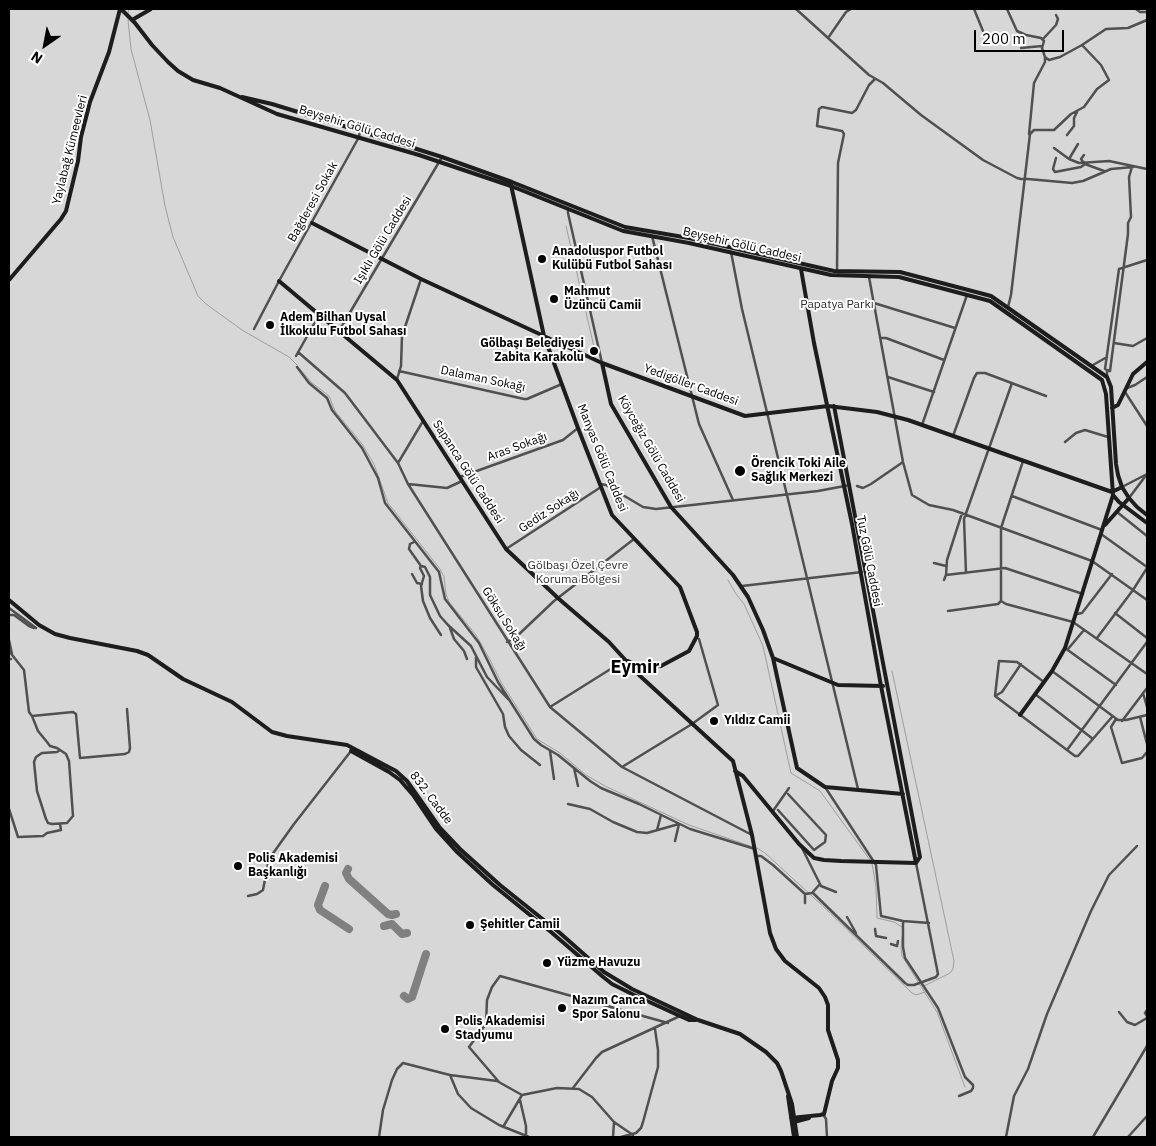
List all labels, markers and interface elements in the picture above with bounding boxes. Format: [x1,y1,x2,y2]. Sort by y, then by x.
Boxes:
north arrow [20,20,70,70]
scale bar [976,20,1066,52]
text: 200 m [982,29,1026,48]
text: N [28,47,46,68]
street label: Yaylabağ Kümeevleri [49,94,91,206]
street label: Beyşehir Gölü Caddesi [297,102,417,152]
street label: Bağderesi Sokak [285,159,341,245]
street label: Işıklı Gölü Caddesi [351,193,415,287]
street label: Beyşehir Gölü Caddesi [681,224,803,266]
place label: Anadoluspor Futbol Kulübü Futbol Sahası [552,245,672,273]
marker: Anadoluspor Futbol Kulübü Futbol Sahası [536,253,548,265]
place label: Mahmut Üzüncü Camii [564,285,641,313]
marker: Mahmut Üzüncü Camii [548,293,560,305]
park label: Papatya Parkı [800,298,874,312]
place label: Adem Bilhan Uysal İlkokulu Futbol Sahası [280,311,407,339]
marker: Adem Bilhan Uysal İlkokulu Futbol Sahası [264,319,276,331]
place label: Gölbaşı Belediyesi Zabita Karakolu [480,337,584,365]
marker: Gölbaşı Belediyesi Zabita Karakolu [588,345,600,357]
street label: Yedigöller Caddesi [642,361,740,409]
street label: Dalaman Sokağı [439,363,527,395]
street label: Köyceğiz Gölü Caddesi [614,393,688,505]
street label: Manyas Gölü Caddesi [574,402,630,514]
street label: Sapanca Gölü Caddesi [429,418,507,526]
street label: Aras Sokağı [485,429,549,465]
place label: Örencik Toki Aile Sağlık Merkezi [751,457,846,485]
marker: Örencik Toki Aile Sağlık Merkezi [733,464,747,478]
street label: Gediz Sokağı [516,486,582,536]
street label: Tuz Gölü Caddesi [853,514,885,608]
park label: Gölbaşı Özel Çevre Koruma Bölgesi [528,559,628,587]
street label: Göksu Sokağı [479,584,529,654]
district label: Eymir [610,657,660,679]
place label: Yıldız Camii [724,714,790,728]
marker: Yıldız Camii [708,715,720,727]
street label: 832. Cadde [407,769,455,827]
place label: Polis Akademisi Başkanlığı [248,852,338,880]
marker: Polis Akademisi Başkanlığı [232,860,244,872]
place label: Şehitler Camii [480,918,560,932]
marker: Şehitler Camii [464,919,476,931]
place label: Yüzme Havuzu [557,956,640,970]
marker: Yüzme Havuzu [541,957,553,969]
place label: Nazım Canca Spor Salonu [572,994,646,1022]
marker: Nazım Canca Spor Salonu [556,1002,568,1014]
place label: Polis Akademisi Stadyumu [455,1015,545,1043]
marker: Polis Akademisi Stadyumu [439,1023,451,1035]

